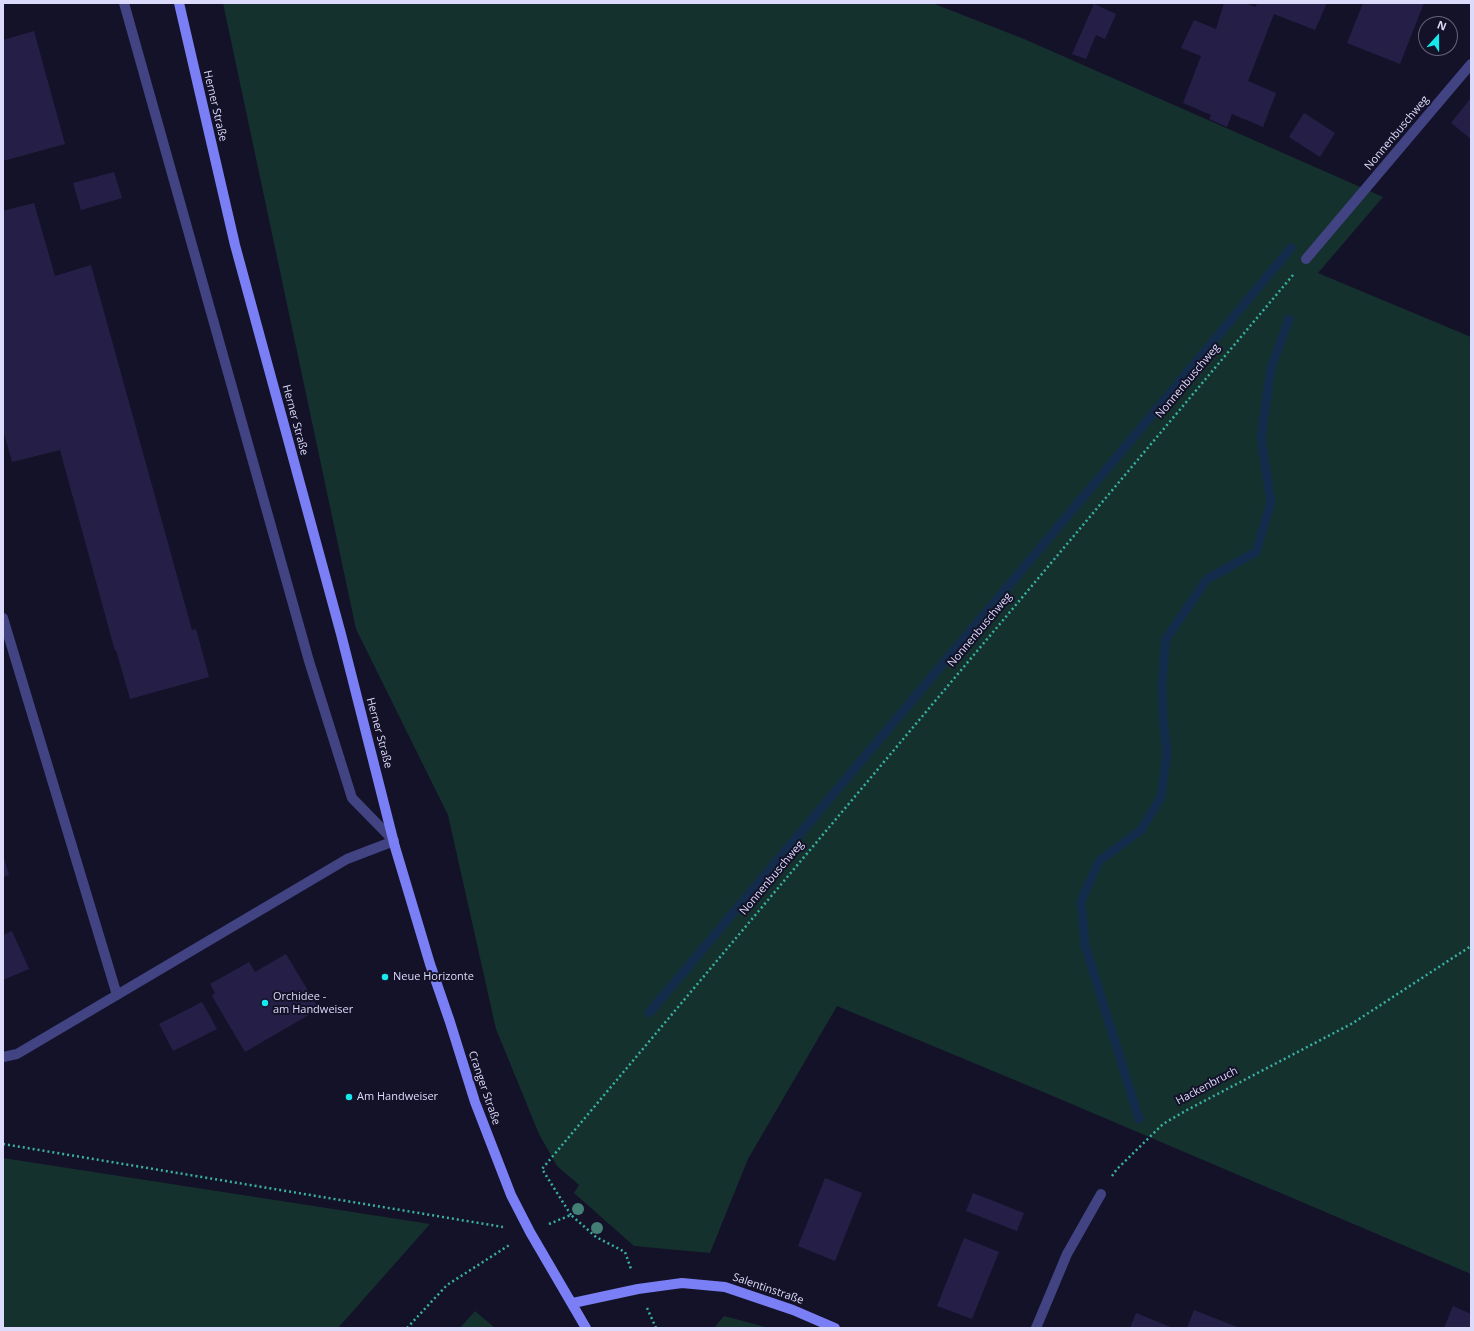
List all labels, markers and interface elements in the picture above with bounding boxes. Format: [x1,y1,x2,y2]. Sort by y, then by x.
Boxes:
north arrow [1418,16,1458,56]
text: N [1435,17,1449,34]
street label: Herner Straße [200,69,230,143]
street label: Nonnenbuschweg [1362,93,1432,173]
street label: Nonnenbuschweg [1153,341,1223,421]
street label: Herner Straße [279,383,311,457]
street label: Nonnenbuschweg [945,590,1015,670]
street label: Herner Straße [363,696,395,770]
street label: Nonnenbuschweg [737,838,807,918]
place label: Neue Horizonte [393,970,474,984]
marker: Neue Horizonte [380,972,390,982]
place label: Orchidee - am Handweiser [273,990,353,1016]
marker: Orchidee - am Handweiser [260,998,270,1008]
street label: Cranger Straße [465,1049,503,1127]
street label: Hackenbruch [1174,1064,1240,1108]
place label: Am Handweiser [357,1090,438,1104]
marker: Am Handweiser [344,1092,354,1102]
street label: Salentinstraße [731,1271,805,1307]

